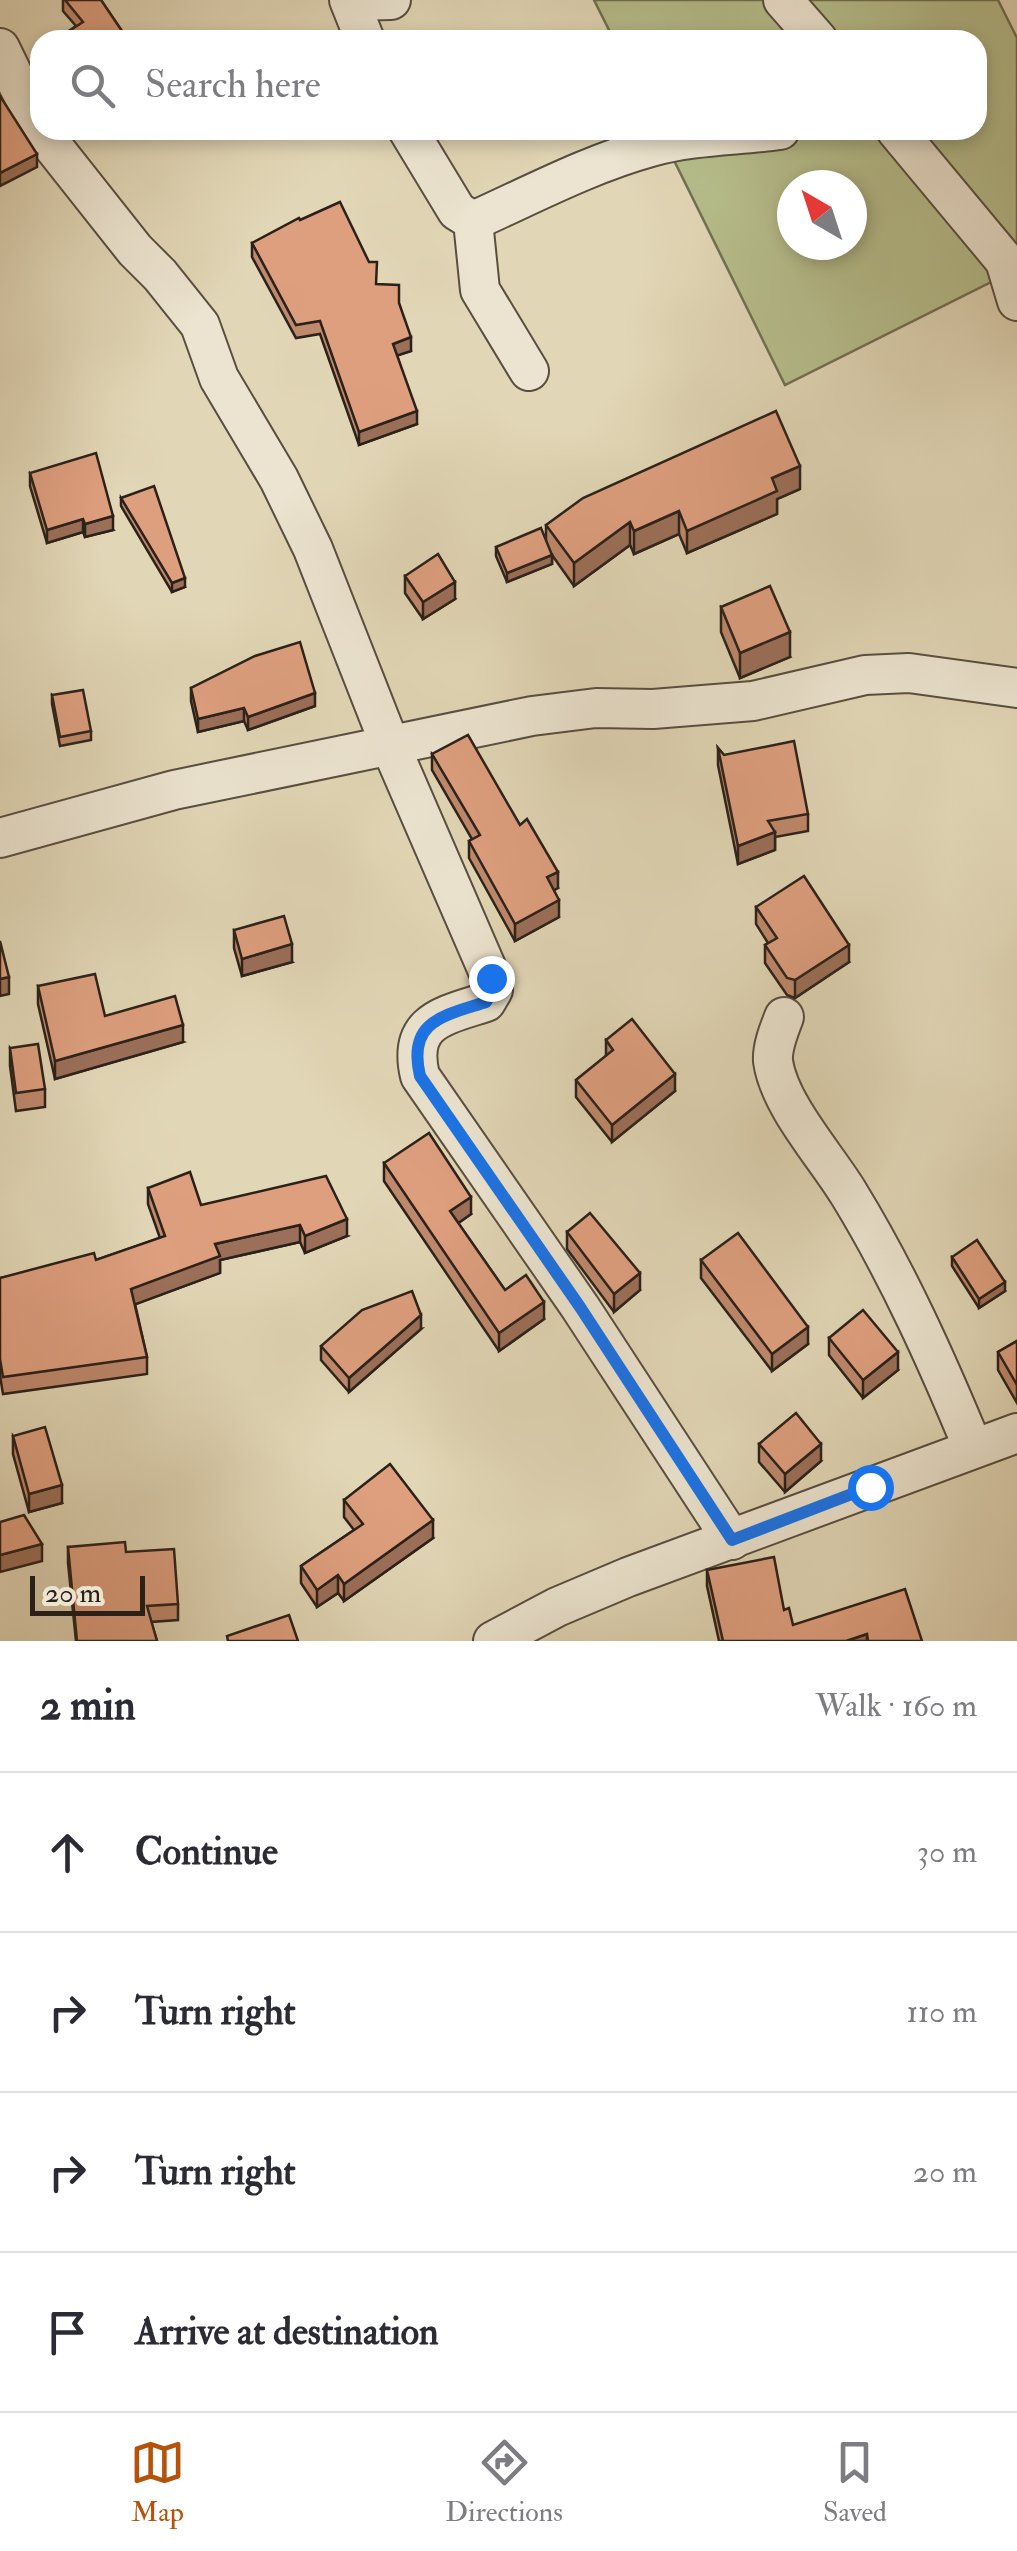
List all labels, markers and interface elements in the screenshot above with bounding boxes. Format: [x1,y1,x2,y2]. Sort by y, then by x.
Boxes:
search box [30,30,987,140]
icon: search [65,58,120,113]
text: Search here [145,61,321,109]
north arrow [777,170,867,260]
route end [469,956,515,1002]
route start [848,1465,894,1511]
scale bar [30,1571,145,1616]
text: 20 m [45,1576,101,1611]
text: 2 min [40,1680,136,1732]
text: Walk · 160 m [815,1686,977,1726]
icon: ahead [40,1825,95,1880]
text: Continue [135,1828,278,1876]
text: 30 m [917,1832,977,1872]
icon: right [40,1985,95,2040]
text: Turn right [135,1988,296,2036]
text: 110 m [906,1992,977,2032]
icon: right [40,2145,95,2200]
text: Turn right [135,2148,296,2196]
text: 20 m [913,2152,977,2192]
icon: arrive [40,2305,95,2360]
text: Arrive at destination [135,2308,439,2356]
tab: Map [130,2435,185,2530]
tab: Directions [445,2435,563,2530]
tab: Saved [823,2435,887,2530]

